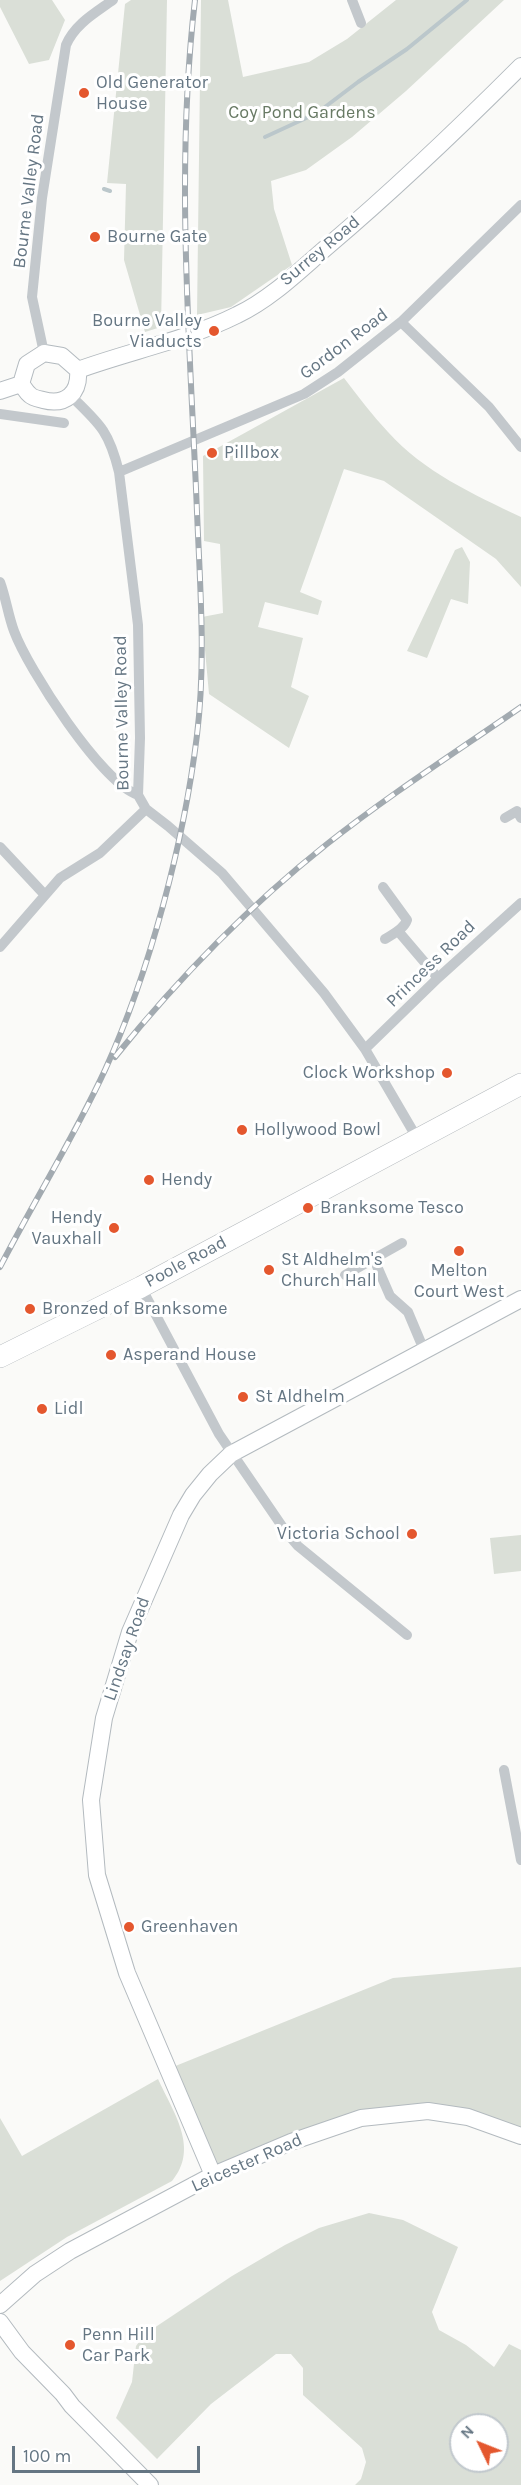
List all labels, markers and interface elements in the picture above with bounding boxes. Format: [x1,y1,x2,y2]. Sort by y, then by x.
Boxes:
place label: Old Generator House [96,72,208,115]
marker: Old Generator House [77,86,91,100]
park label: Coy Pond Gardens [228,102,376,124]
street label: Bourne Valley Road [9,112,49,270]
street label: Surrey Road [275,211,365,291]
place label: Bourne Gate [107,226,207,248]
marker: Bourne Gate [88,230,102,244]
street label: Gordon Road [296,304,392,384]
place label: Bourne Valley Viaducts [92,310,202,352]
marker: Bourne Valley Viaducts [207,324,221,338]
place label: Pillbox [224,442,279,464]
marker: Pillbox [205,446,219,460]
street label: Bourne Valley Road [110,635,134,791]
street label: Princess Road [382,916,480,1012]
place label: Clock Workshop [303,1062,435,1084]
marker: Clock Workshop [440,1066,454,1080]
place label: Hollywood Bowl [254,1119,381,1141]
marker: Hollywood Bowl [235,1123,249,1137]
place label: Hendy [161,1169,212,1191]
marker: Hendy [142,1173,156,1187]
place label: Branksome Tesco [320,1197,464,1219]
marker: Branksome Tesco [301,1201,315,1215]
place label: Hendy Vauxhall [32,1207,102,1250]
marker: Hendy Vauxhall [107,1221,121,1235]
street label: Poole Road [141,1231,231,1293]
marker: Melton Court West [452,1244,466,1258]
place label: St Aldhelm's Church Hall [281,1249,383,1292]
place label: Melton Court West [414,1260,504,1302]
marker: St Aldhelm's Church Hall [262,1263,276,1277]
place label: Bronzed of Branksome [42,1298,227,1320]
marker: Bronzed of Branksome [23,1302,37,1316]
place label: Asperand House [123,1344,256,1366]
marker: Asperand House [104,1348,118,1362]
place label: St Aldhelm [255,1386,345,1408]
marker: St Aldhelm [236,1390,250,1404]
place label: Lidl [54,1398,83,1420]
marker: Lidl [35,1402,49,1416]
place label: Victoria School [277,1523,400,1545]
marker: Victoria School [405,1527,419,1541]
street label: Lindsay Road [99,1594,155,1704]
place label: Greenhaven [141,1916,238,1938]
marker: Greenhaven [122,1920,136,1934]
street label: Leicester Road [188,2129,306,2197]
place label: Penn Hill Car Park [82,2324,155,2366]
marker: Penn Hill Car Park [63,2338,77,2352]
north arrow [449,2413,509,2473]
text: N [456,2421,478,2442]
scale bar [15,2434,202,2472]
text: 100 m [23,2445,71,2467]

